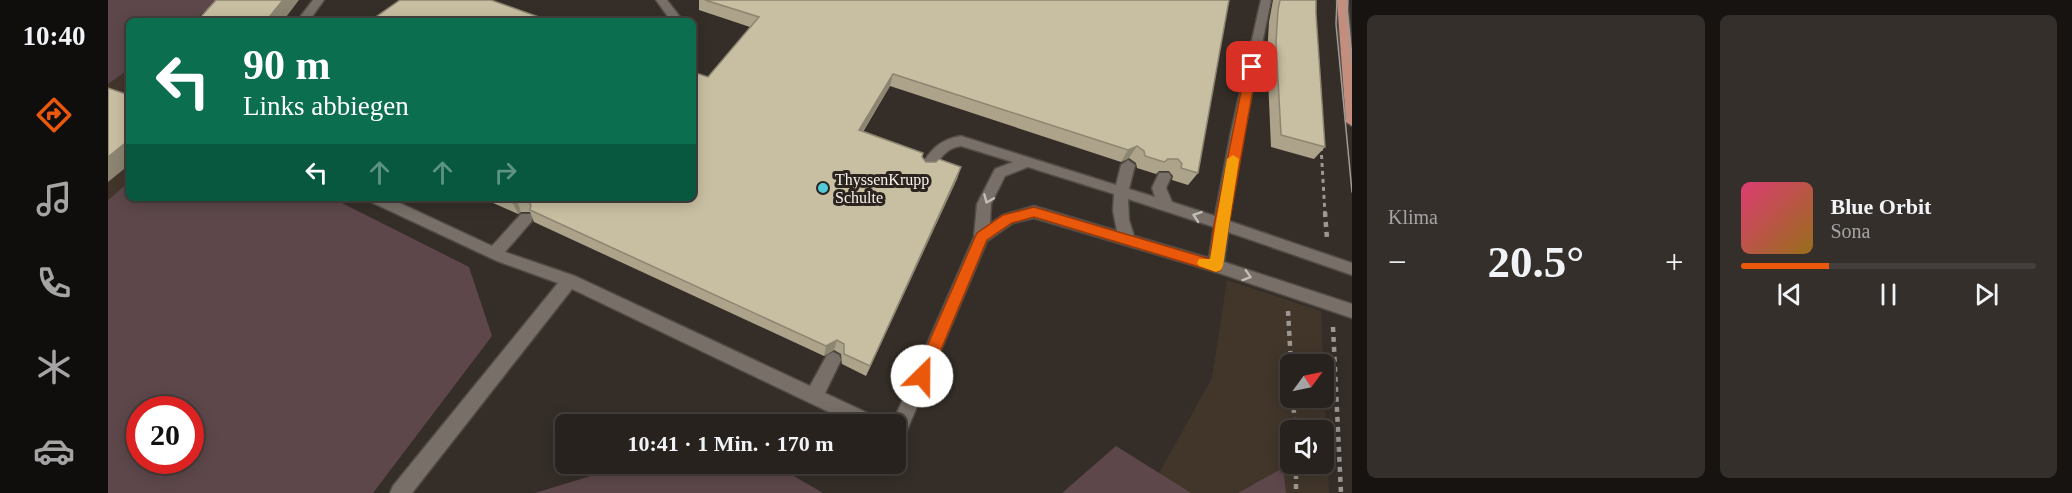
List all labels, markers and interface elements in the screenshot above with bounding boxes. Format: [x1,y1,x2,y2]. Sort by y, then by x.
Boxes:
text: 10:40 [23,21,86,51]
pin [1226,41,1277,92]
icon: left [144,42,222,120]
text: 90 m [243,42,331,88]
icon: arrive [1235,50,1268,83]
text: Links abbiegen [243,91,409,121]
icon: directions [33,94,75,136]
icon: left [300,156,333,189]
icon: ahead [363,156,396,189]
icon: ahead [426,156,459,189]
icon: right [489,156,522,189]
place label: ThyssenKrupp Schulte [835,171,929,206]
icon: music [33,178,75,220]
marker: ThyssenKrupp Schulte [816,181,830,195]
one-way arrow [983,192,995,203]
text: Blue Orbit [1831,194,1931,219]
text: Klima [1388,206,1438,228]
one-way arrow [1192,211,1203,224]
text: Sona [1831,220,1871,242]
text: 20.5° [1487,237,1584,287]
text: − [1388,244,1407,280]
text: + [1665,244,1684,280]
icon: phone [33,262,75,304]
one-way arrow [1241,269,1252,281]
icon: previous [1773,278,1806,311]
icon: pause [1872,278,1905,311]
icon: next [1970,278,2003,311]
position arrow [890,344,954,408]
icon: climate [33,346,75,388]
north arrow [1280,354,1334,408]
map controls [1280,354,1334,474]
speed limit sign: 20 [126,396,204,474]
button: sound [1280,420,1334,474]
icon: car [33,430,75,472]
text: 10:41 · 1 Min. · 170 m [628,431,833,456]

